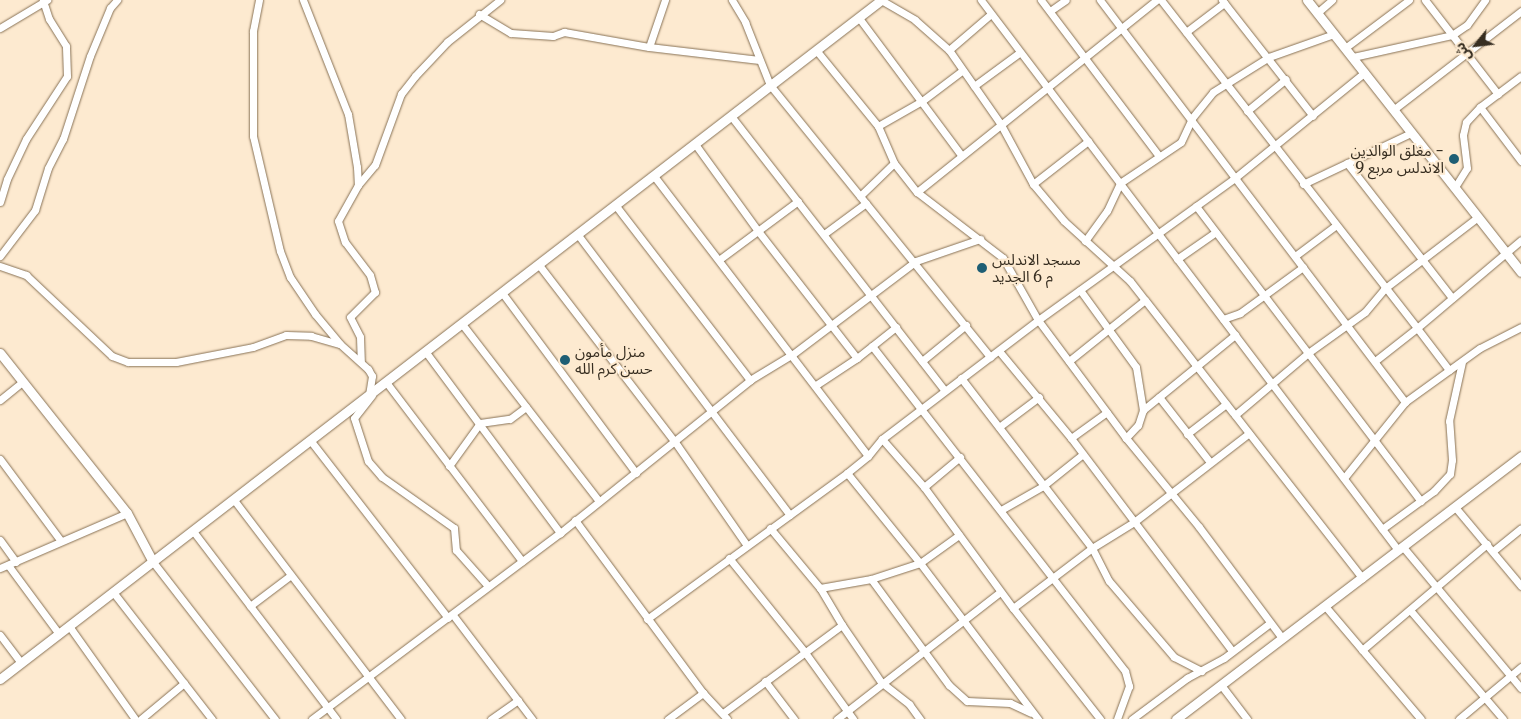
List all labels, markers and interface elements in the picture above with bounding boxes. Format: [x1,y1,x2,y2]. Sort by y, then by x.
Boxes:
north arrow [1451,20,1501,70]
text: ش [1450,40,1475,65]
place label: مغلق الوالدين - الاندلس مربع 9 [1350,141,1444,176]
marker: مغلق الوالدين - الاندلس مربع 9 [1448,153,1460,165]
place label: مسجد الاندلس م 6 الجديد [992,250,1081,285]
marker: مسجد الاندلس م 6 الجديد [976,262,988,274]
place label: منزل مأمون حسن كرم الله [575,342,653,377]
marker: منزل مأمون حسن كرم الله [559,354,571,366]

